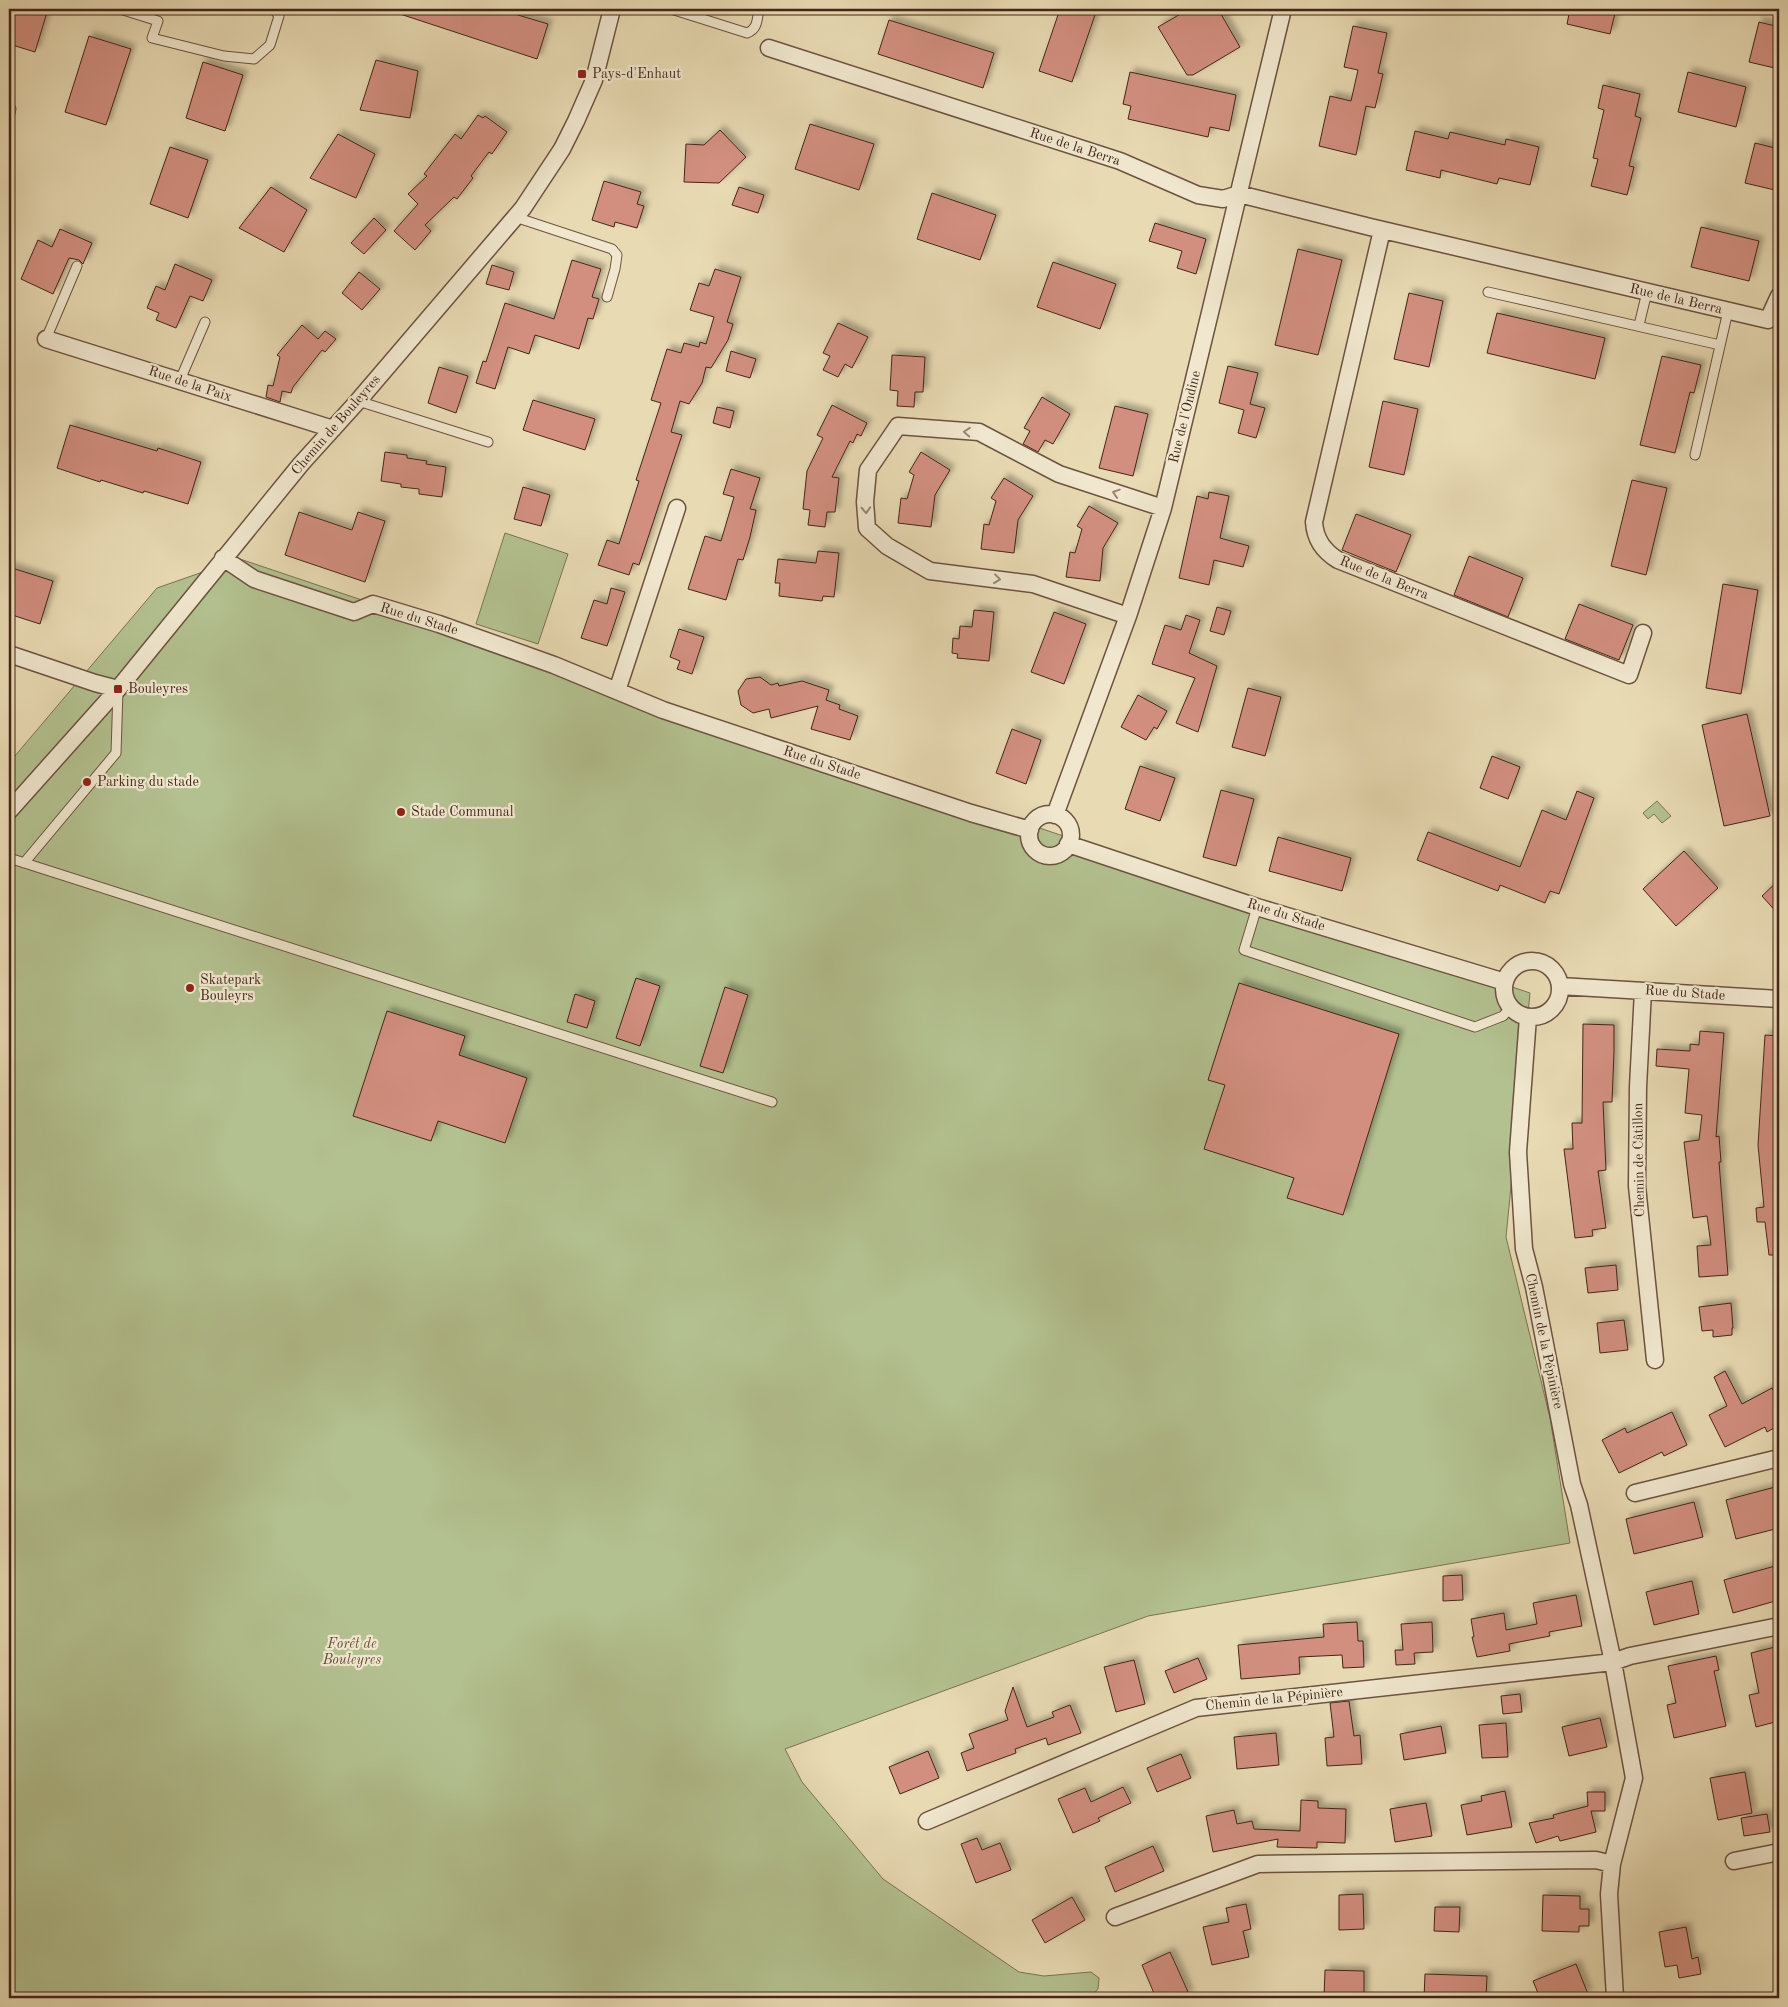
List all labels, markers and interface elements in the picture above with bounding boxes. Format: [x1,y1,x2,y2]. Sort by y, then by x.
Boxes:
place label: Pays-d'Enhaut [592,67,681,81]
marker: Pays-d'Enhaut [576,68,588,80]
street label: Rue de la Berra [1028,126,1122,168]
street label: Rue de la Berra [1628,282,1724,316]
street label: Rue de la Paix [146,364,234,404]
street label: Rue de l'Ondine [1167,369,1203,465]
street label: Chemin de Bouleyres [289,372,383,478]
one-way arrow [963,426,971,437]
one-way arrow [1113,489,1121,499]
one-way arrow [860,506,871,514]
street label: Rue de la Berra [1338,554,1431,602]
one-way arrow [994,573,1002,584]
street label: Rue du Stade [378,600,460,638]
place label: Bouleyres [128,682,188,696]
marker: Bouleyres [112,683,124,695]
street label: Rue du Stade [781,744,863,782]
place label: Parking du stade [97,775,199,789]
marker: Parking du stade [81,776,93,788]
place label: Stade Communal [411,805,514,819]
marker: Stade Communal [395,806,407,818]
street label: Rue du Stade [1245,896,1327,934]
place label: Skatepark Bouleyrs [200,973,261,1003]
marker: Skatepark Bouleyrs [184,982,196,994]
street label: Rue du Stade [1644,983,1726,1003]
street label: Chemin de Câtillon [1631,1102,1647,1217]
street label: Chemin de la Pépinière [1523,1272,1565,1410]
park label: Forêt de Bouleyres [322,1637,381,1668]
street label: Chemin de la Pépinière [1204,1685,1344,1713]

